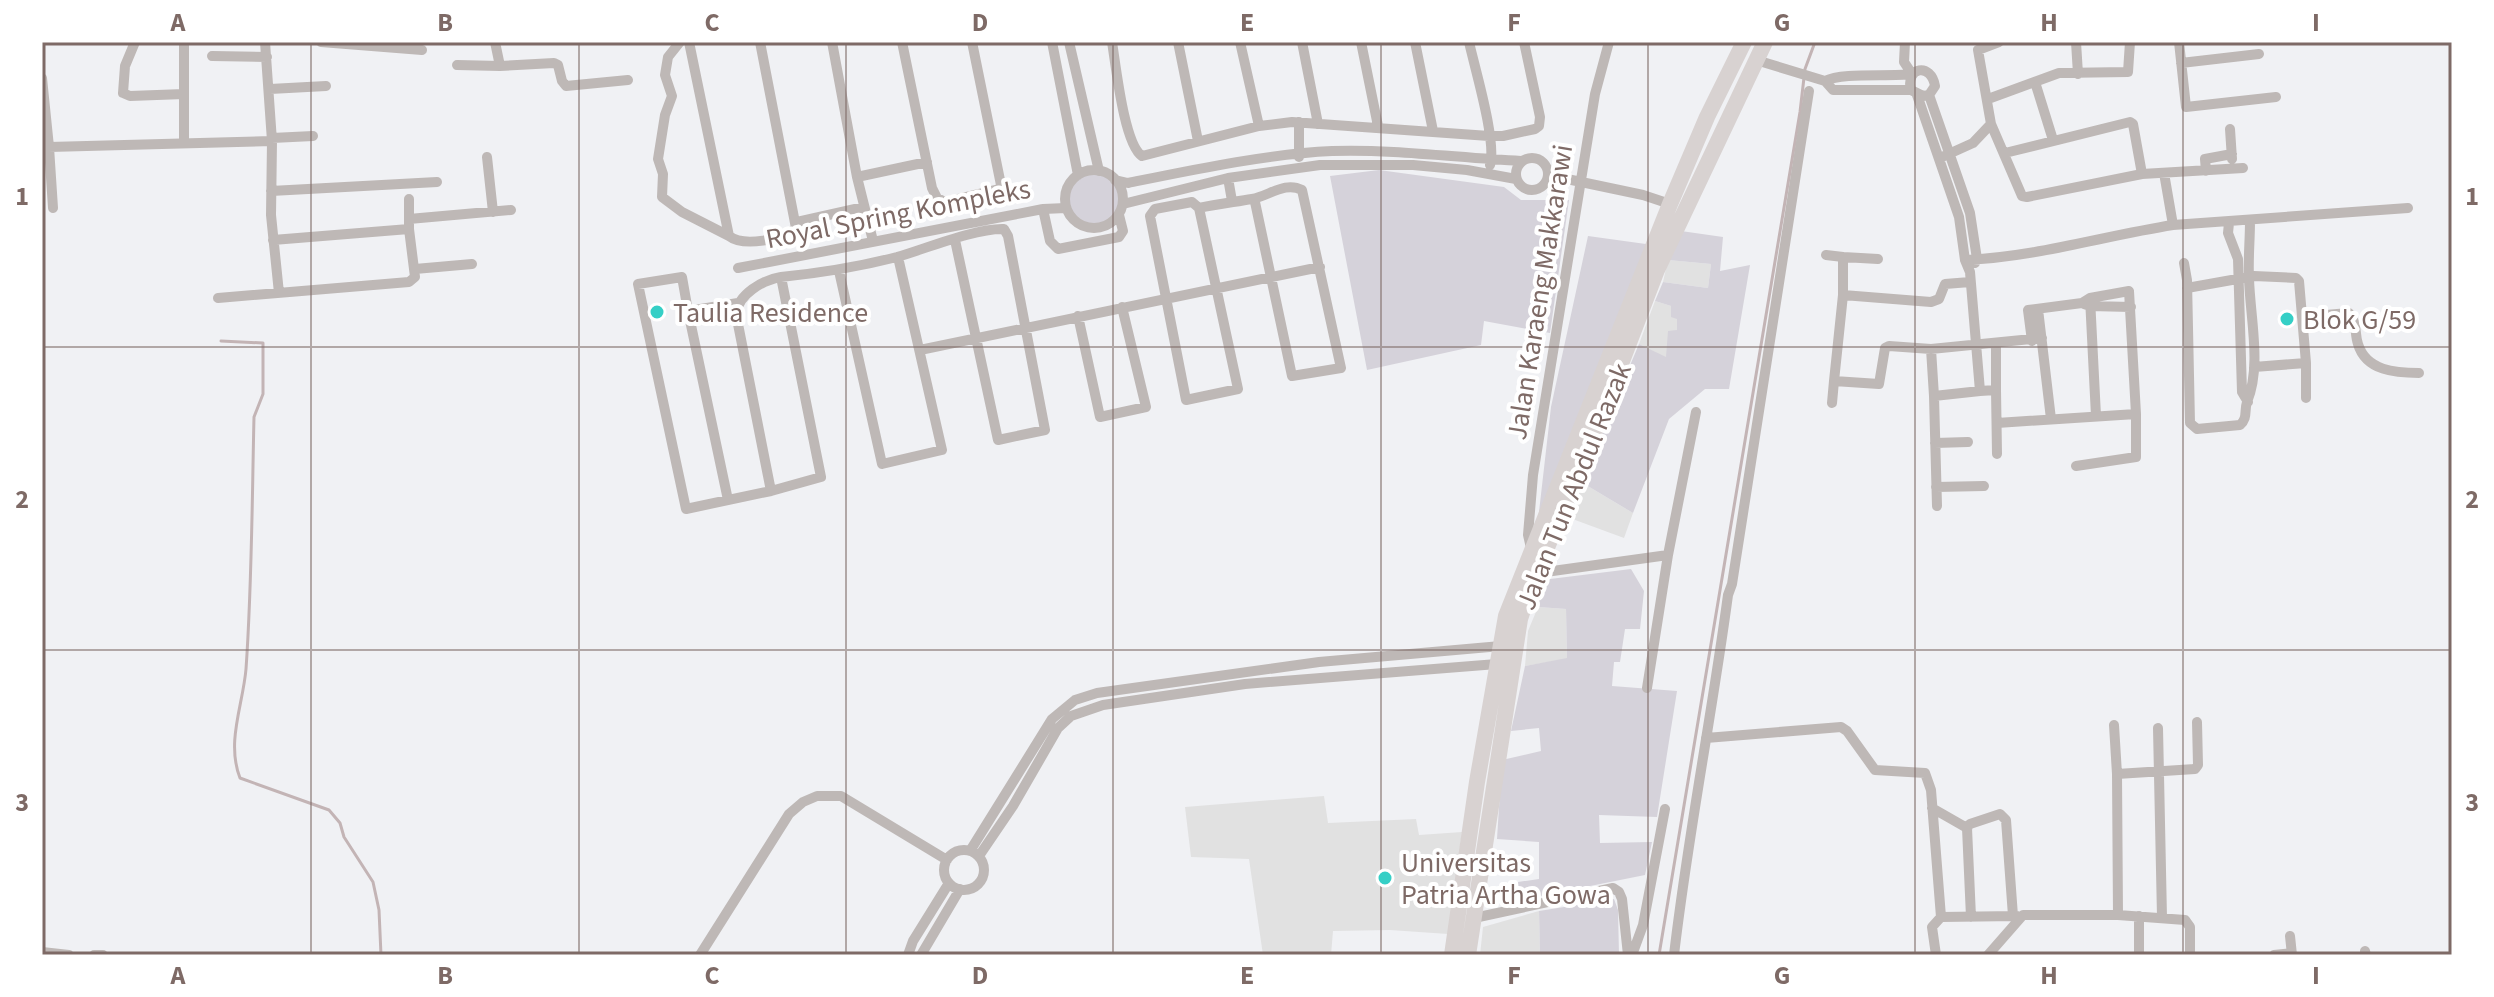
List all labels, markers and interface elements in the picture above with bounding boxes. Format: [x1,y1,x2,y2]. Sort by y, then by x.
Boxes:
text: A [170,4,187,41]
text: B [437,4,453,41]
text: C [704,4,720,41]
text: D [972,4,988,41]
text: E [1240,4,1254,41]
text: F [1507,4,1521,41]
text: G [1774,4,1790,41]
text: H [2040,4,2058,41]
text: I [2312,4,2320,41]
street label: Jalan Karaeng Makkarawi [1497,142,1583,443]
street label: Royal Spring Kompleks [762,169,1034,259]
text: 1 [15,178,29,215]
text: 1 [2465,178,2479,215]
place label: Taulia Residence [673,293,868,333]
place label: Blok G/59 [2303,300,2416,340]
marker: Taulia Residence [648,303,666,321]
marker: Blok G/59 [2278,310,2296,328]
street label: Jalan Tun Abdul Razak [1506,357,1642,616]
text: 2 [15,481,29,518]
text: 2 [2465,481,2479,518]
text: 3 [15,784,29,821]
text: 3 [2465,784,2479,821]
place label: Universitas Patria Artha Gowa [1401,843,1611,915]
marker: Universitas Patria Artha Gowa [1376,869,1394,887]
text: A [170,957,187,994]
text: B [437,957,453,994]
text: C [704,957,720,994]
text: D [972,957,988,994]
text: E [1240,957,1254,994]
text: F [1507,957,1521,994]
text: G [1774,957,1790,994]
text: H [2040,957,2058,994]
text: I [2312,957,2320,994]

